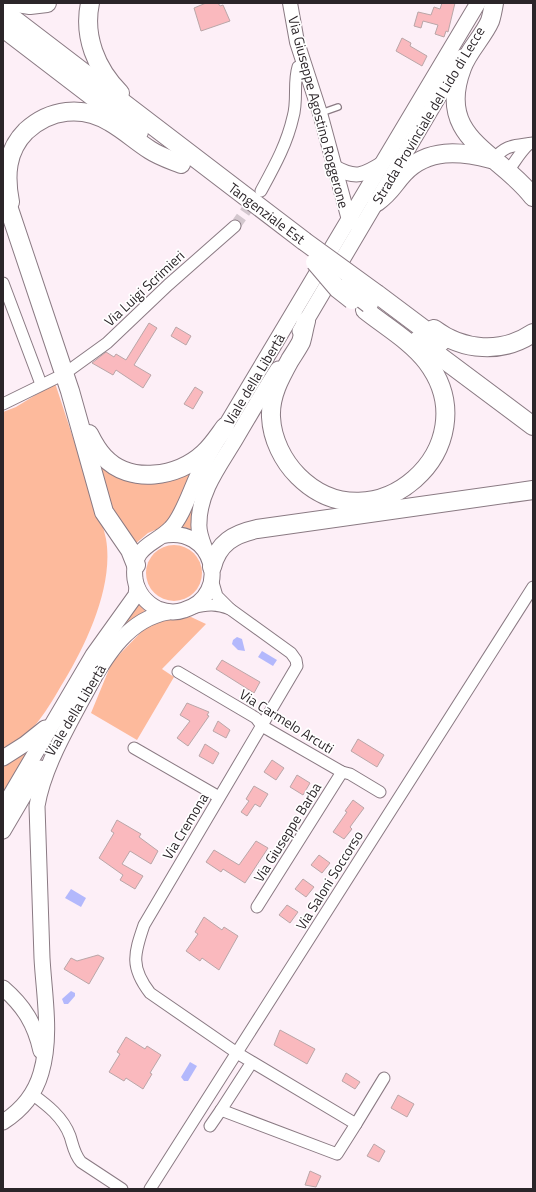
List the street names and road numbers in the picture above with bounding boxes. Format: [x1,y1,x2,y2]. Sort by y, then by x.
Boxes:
street label: Via Giuseppe Agostino Roggerone [283,14,355,210]
street label: Strada Provinciale del Lido di Lecce [367,22,489,208]
street label: Tangenziale Est [224,177,310,249]
street label: Via Luigi Scrimieri [99,245,189,331]
street label: Viale della Libertà [218,329,290,429]
street label: Viale della Libertà [39,660,111,760]
street label: Via Carmelo Arcuti [236,684,338,758]
street label: Via Giuseppe Barba [248,778,326,886]
street label: Via Cremona [157,789,213,863]
street label: Via Saloni Soccorso [290,826,368,934]

